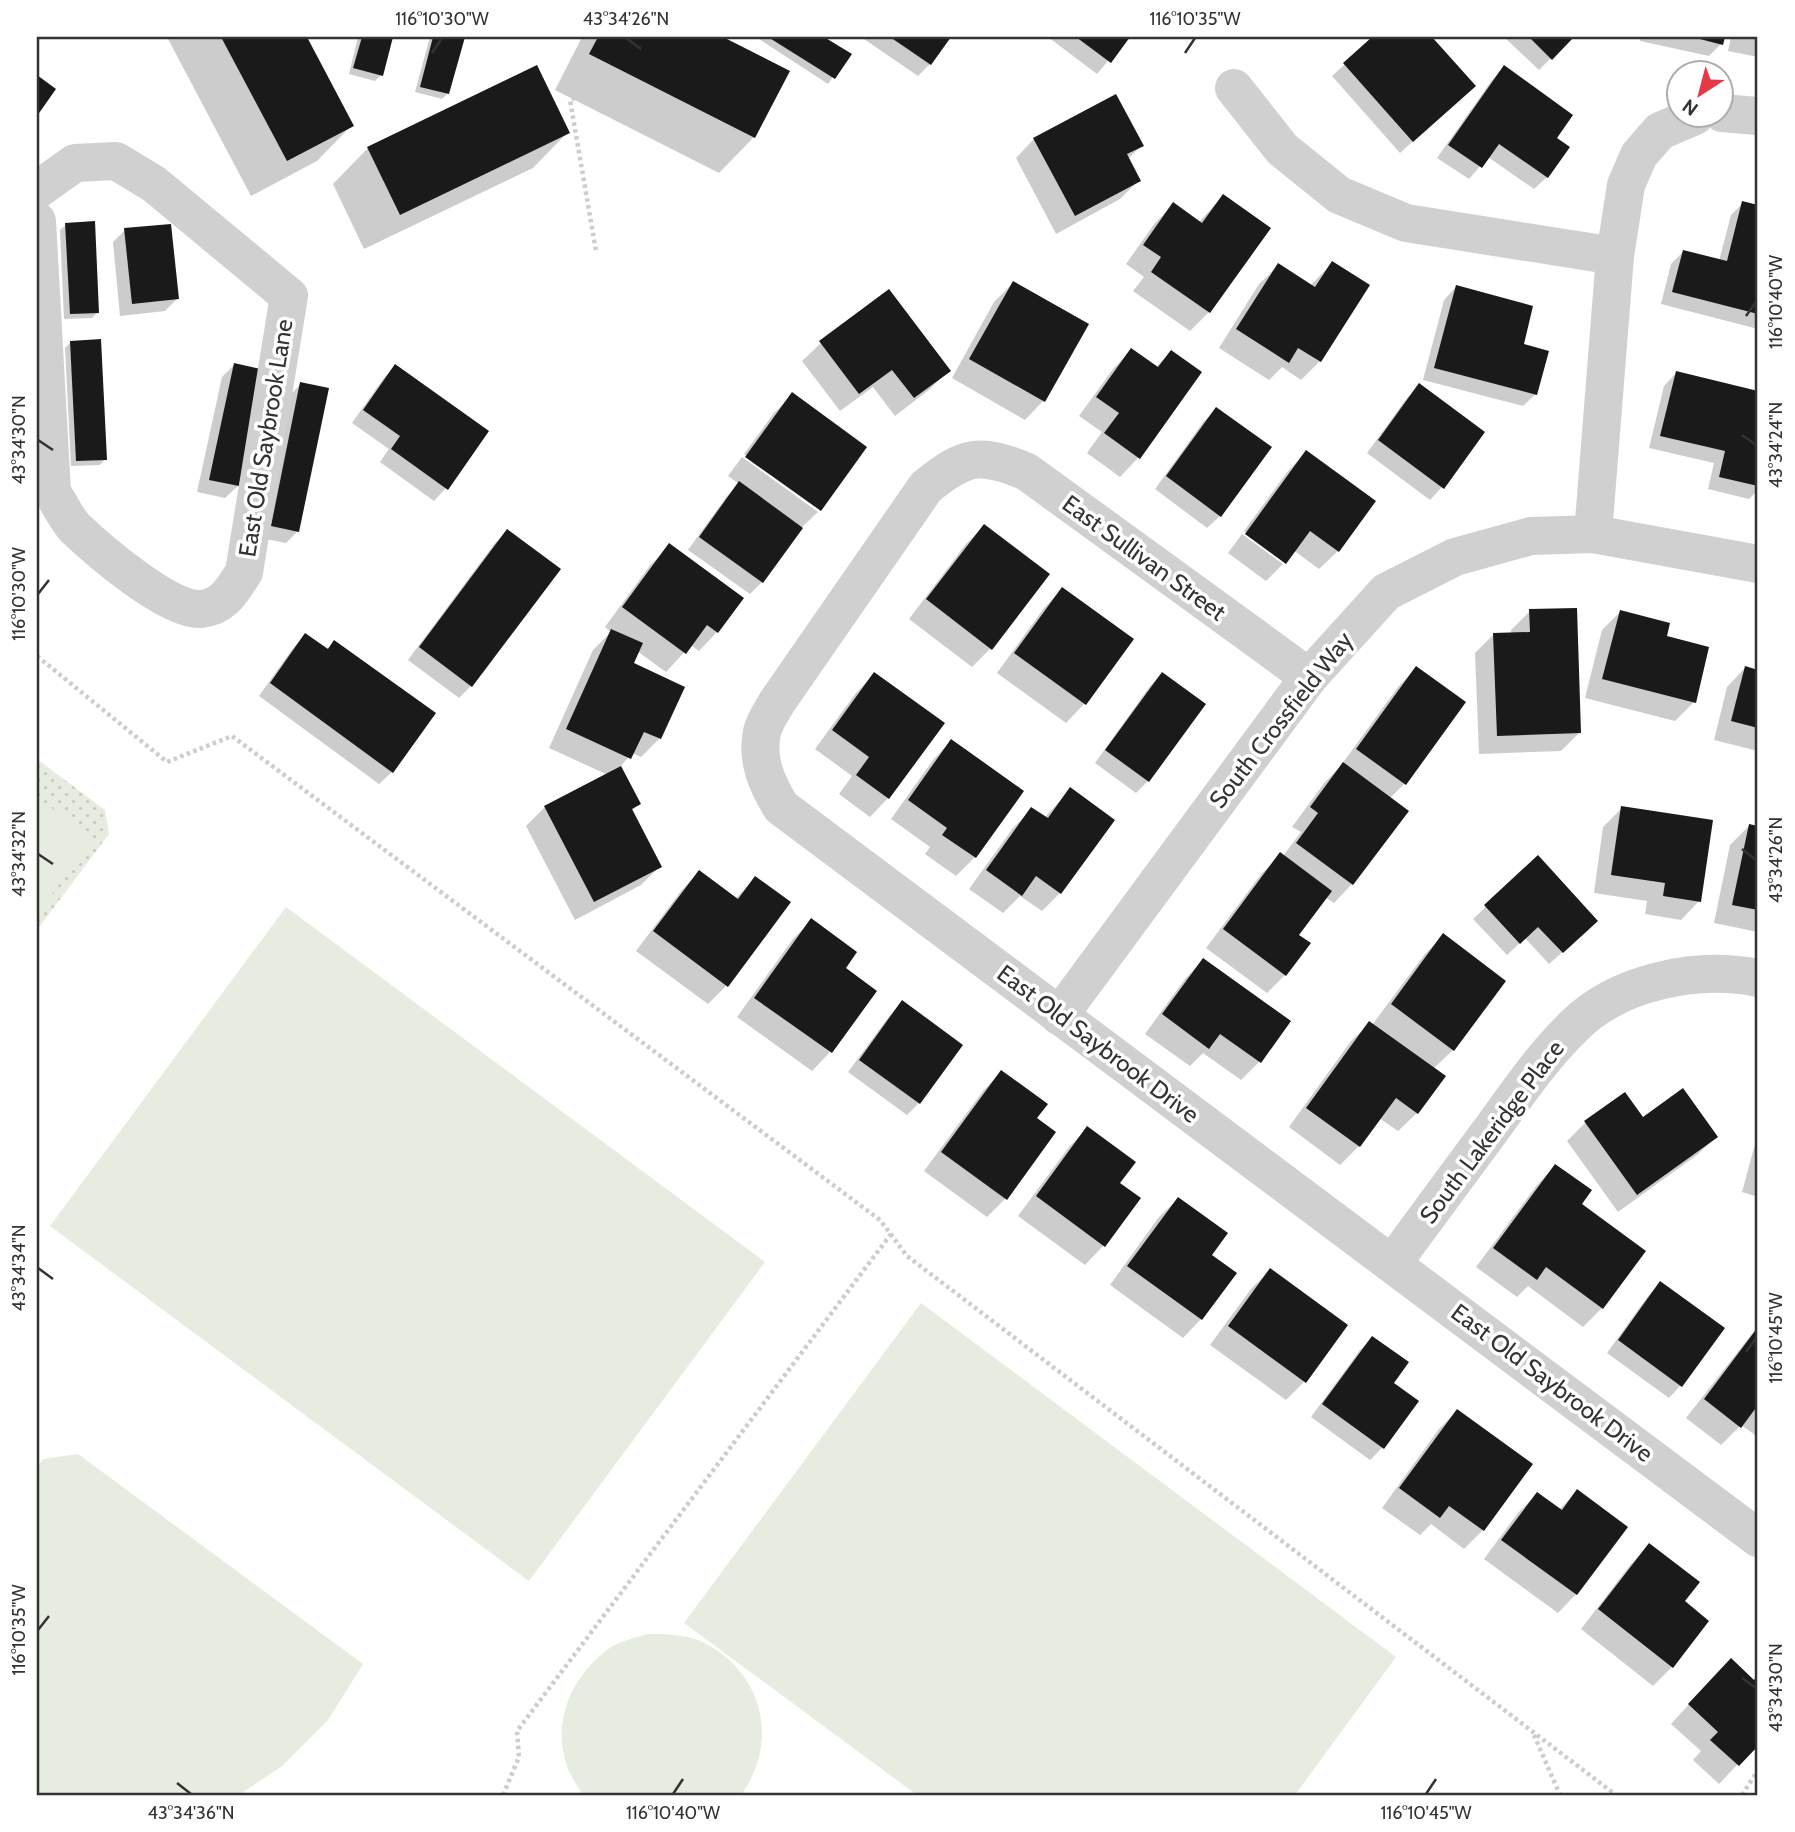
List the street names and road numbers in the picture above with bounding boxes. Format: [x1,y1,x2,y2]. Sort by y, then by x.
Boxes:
street label: East Old Saybrook Lane [232,317,299,559]
street label: East Sullivan Street [1057,489,1232,627]
street label: South Crossfield Way [1203,626,1358,814]
street label: East Old Saybrook Drive [992,958,1205,1129]
street label: South Lakeridge Place [1413,1034,1570,1229]
street label: East Old Saybrook Drive [1446,1297,1659,1468]

